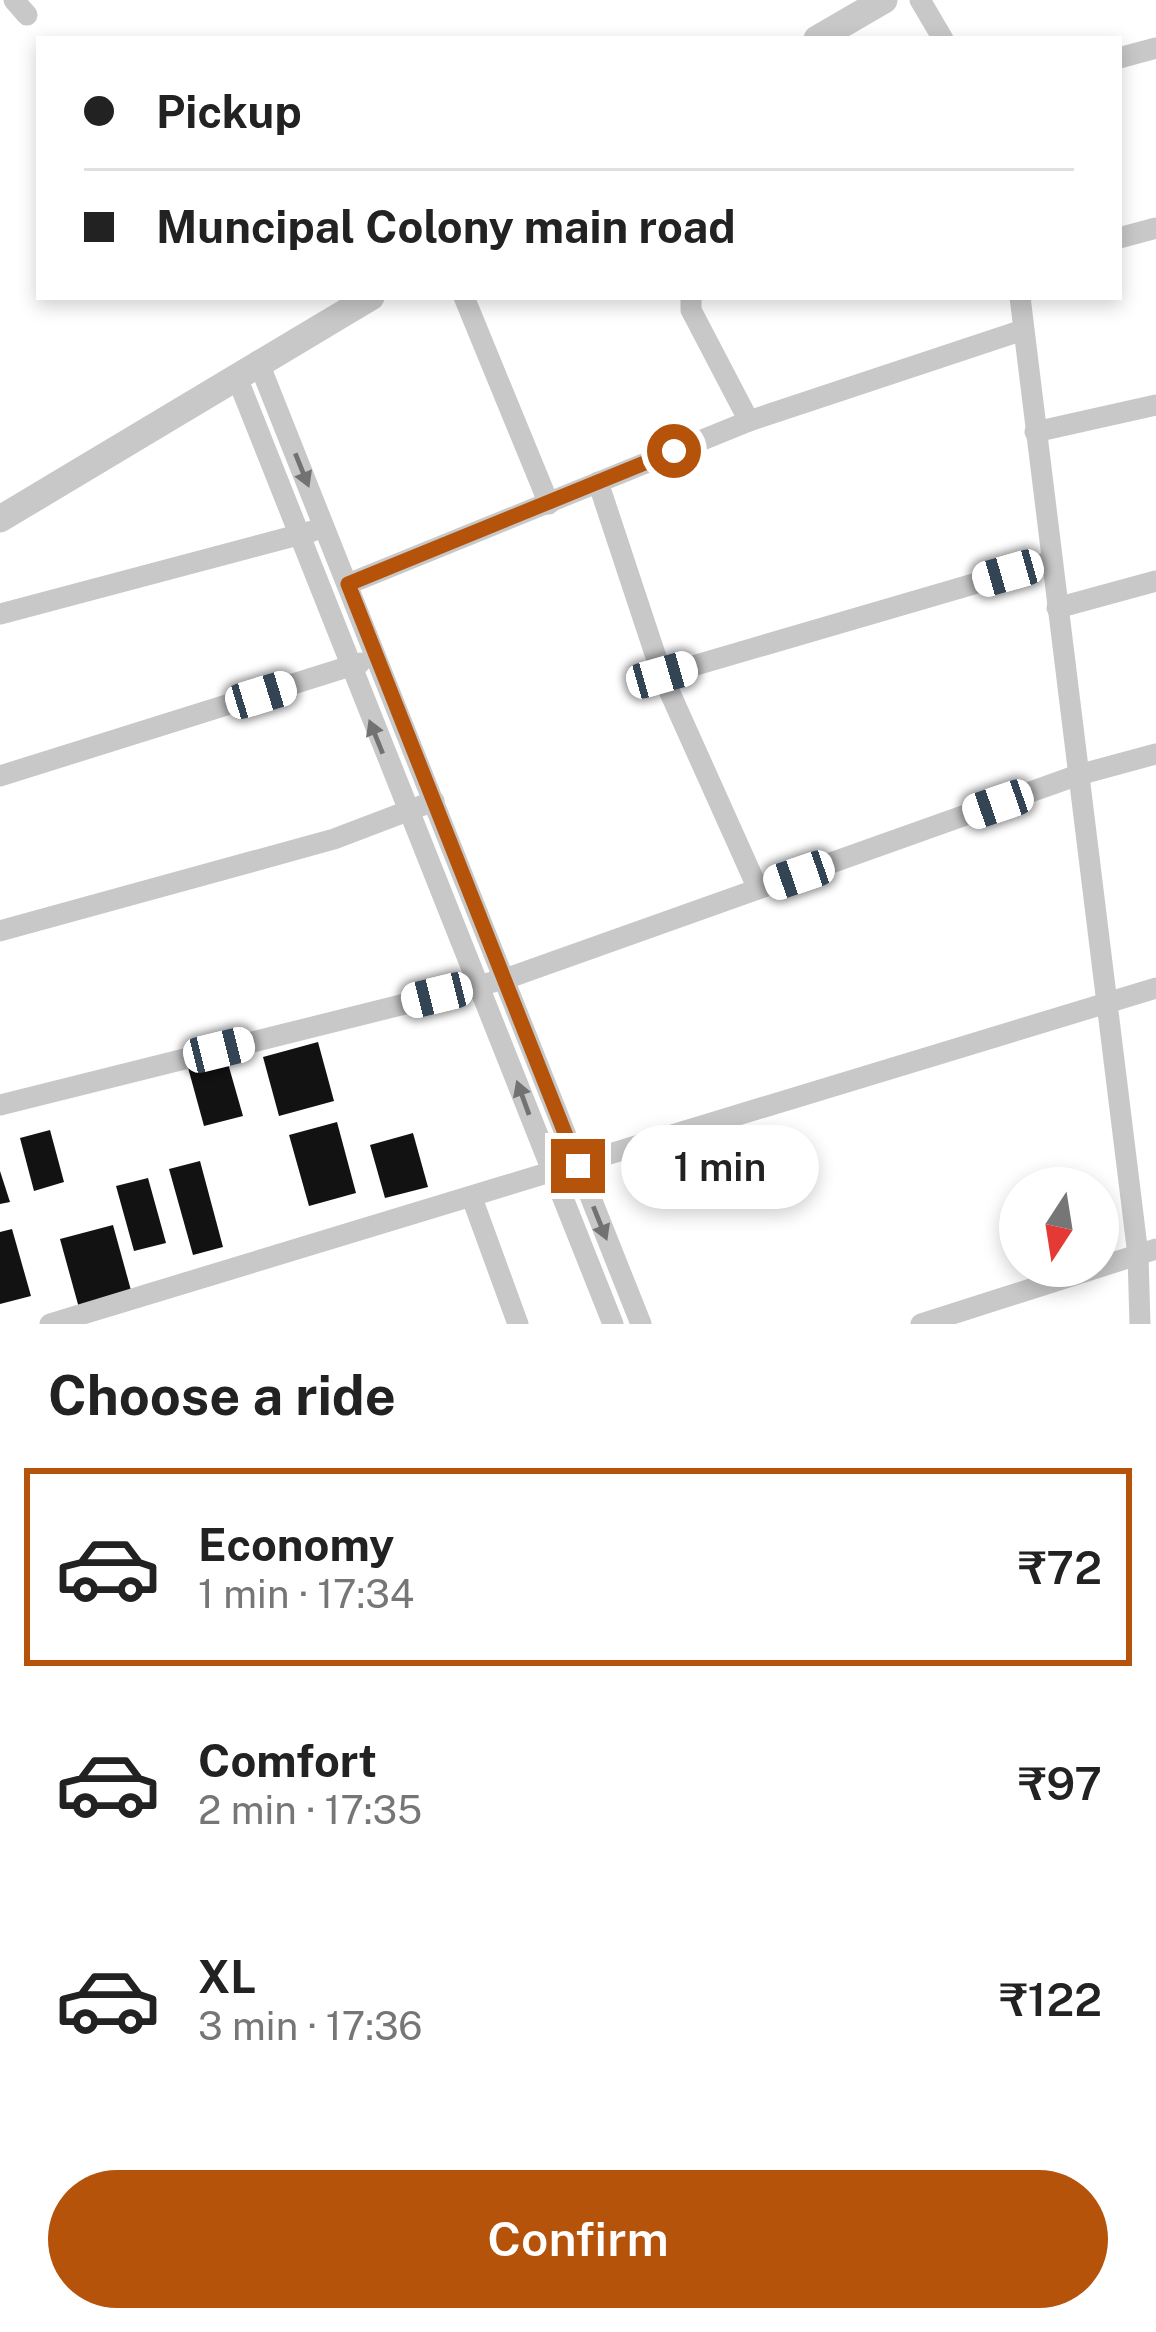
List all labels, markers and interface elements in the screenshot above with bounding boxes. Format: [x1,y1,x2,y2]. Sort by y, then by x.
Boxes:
text: Pickup [156,85,302,138]
text: Muncipal Colony main road [156,200,736,253]
route start [647,424,701,478]
one-way arrow [293,452,312,488]
car [968,546,1048,600]
car [622,648,702,702]
car [221,667,301,723]
one-way arrow [366,719,385,755]
car [958,775,1038,833]
car [759,846,839,904]
car [398,969,476,1021]
car [180,1024,258,1076]
one-way arrow [513,1080,531,1116]
callout: 1 min [620,1124,818,1208]
route end [551,1139,605,1193]
text: 1 min [674,1144,766,1190]
north arrow [999,1167,1119,1287]
map controls [999,1167,1119,1287]
one-way arrow [591,1205,610,1241]
text: Choose a ride [48,1364,396,1427]
icon: car [54,1513,162,1621]
text: Economy [198,1518,394,1571]
text: ₹72 [1019,1541,1102,1594]
text: 1 min · 17:34 [198,1571,414,1617]
icon: car [54,1729,162,1837]
text: Comfort [198,1734,377,1787]
text: ₹97 [1018,1757,1102,1810]
text: 2 min · 17:35 [198,1787,422,1833]
icon: car [54,1945,162,2053]
text: XL [198,1950,256,2003]
text: ₹122 [1000,1973,1102,2026]
text: 3 min · 17:36 [198,2003,423,2049]
button: Confirm [48,2170,1108,2308]

